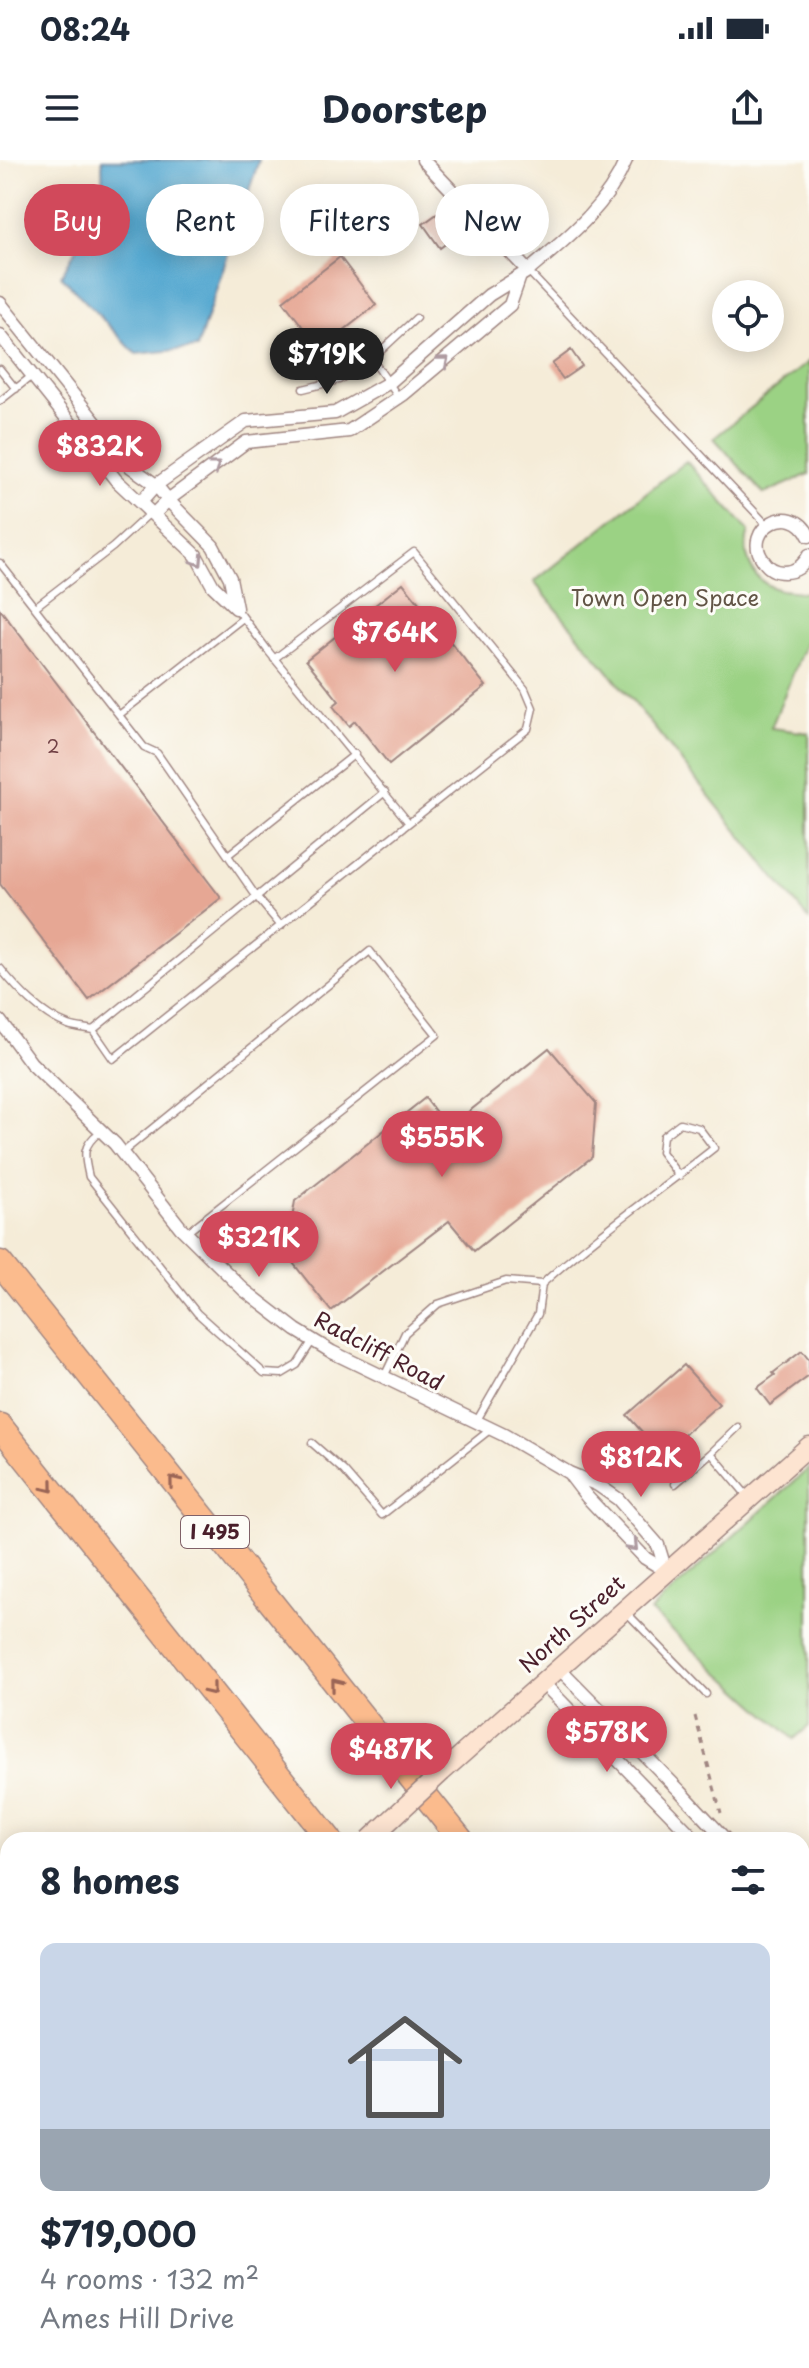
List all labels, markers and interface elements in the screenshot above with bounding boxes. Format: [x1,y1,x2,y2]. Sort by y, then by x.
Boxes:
text: 08:24 [40,6,130,51]
text: Doorstep [322,81,487,135]
icon: menu [40,86,84,130]
icon: share [725,86,769,130]
chip: Buy [24,184,130,256]
chip: Rent [146,184,264,256]
chip: Filters [280,184,419,256]
chip: New [435,184,549,256]
map controls [712,280,784,352]
button: locate [712,280,784,352]
pin: $719K [271,328,383,396]
text: $719K [288,334,366,373]
one-way arrow [434,357,449,371]
pin: $832K [44,420,156,488]
text: $832K [56,426,144,465]
one-way arrow [206,461,220,475]
one-way arrow [189,552,204,567]
park label: Town Open Space [571,580,759,613]
pin: $764K [339,606,451,674]
text: $764K [352,612,438,651]
house number: 2 [47,732,59,759]
pin: $555K [386,1111,498,1179]
text: $555K [399,1117,485,1156]
pin: $321K [203,1211,315,1279]
text: $321K [218,1217,300,1256]
street label: Radcliff Road [309,1302,450,1398]
pin: $812K [585,1431,697,1499]
text: $812K [599,1437,683,1476]
one-way arrow [169,1476,184,1490]
one-way arrow [39,1478,53,1493]
road number: I 495 [181,1516,249,1548]
one-way arrow [624,1537,639,1551]
street label: North Street [511,1566,631,1680]
one-way arrow [332,1678,346,1693]
one-way arrow [201,1681,215,1696]
pin: $578K [551,1706,663,1774]
text: $578K [565,1712,649,1751]
pin: $487K [335,1723,447,1791]
text: $487K [349,1729,433,1768]
text: 8 homes [40,1854,180,1906]
icon: filters [726,1858,770,1902]
icon: home [333,1995,477,2139]
text: $719,000 [40,2207,197,2259]
text: 4 rooms · 132 m² [40,2259,259,2298]
text: Ames Hill Drive [40,2298,234,2337]

